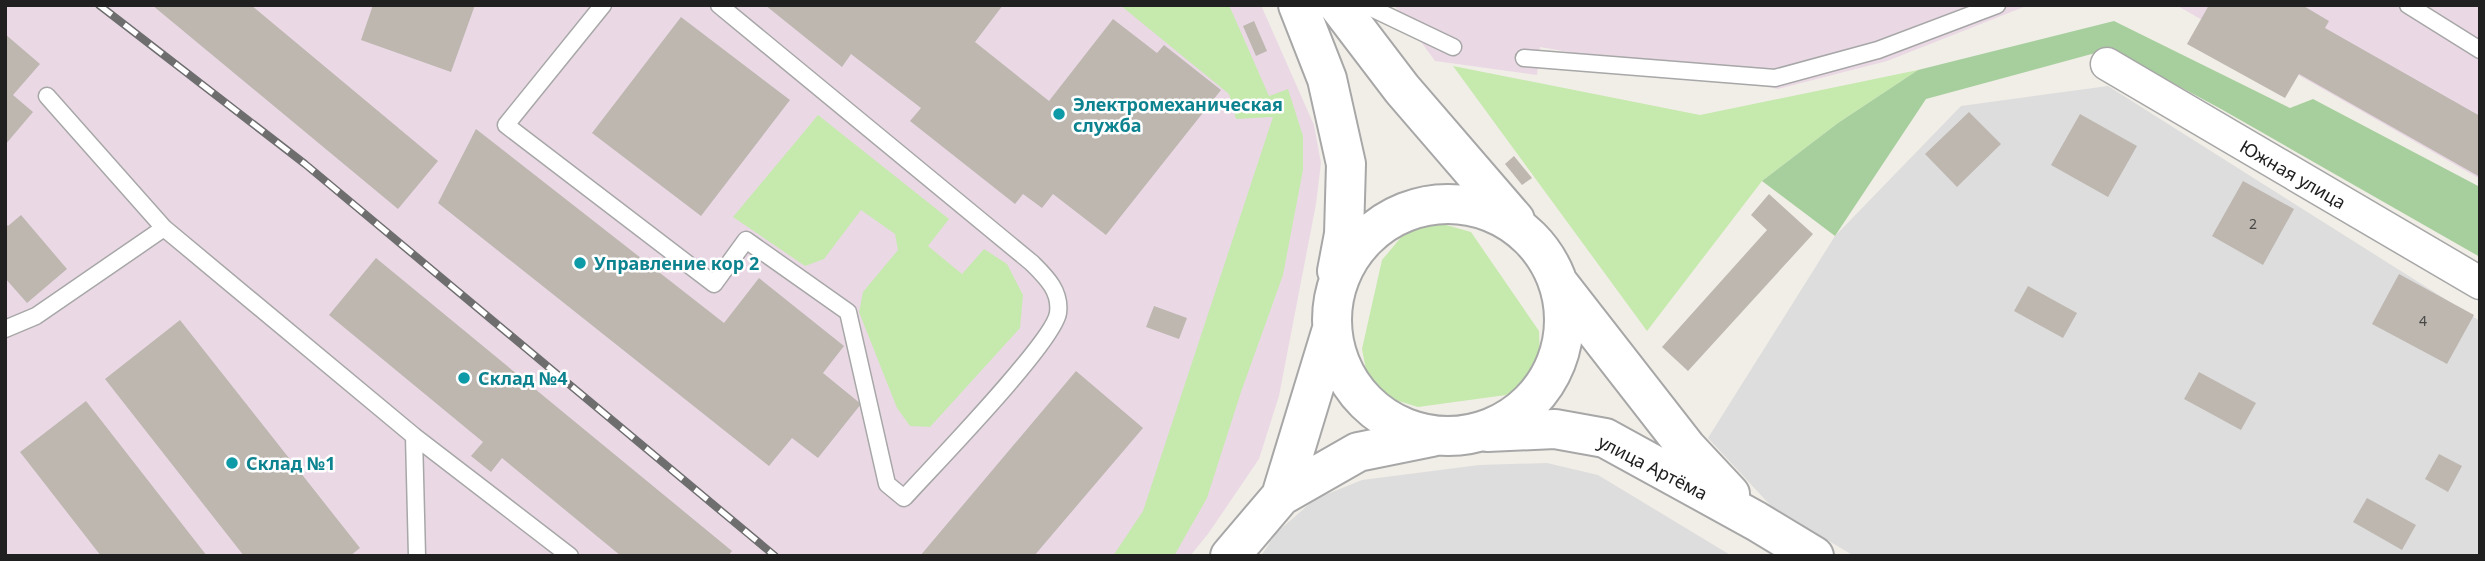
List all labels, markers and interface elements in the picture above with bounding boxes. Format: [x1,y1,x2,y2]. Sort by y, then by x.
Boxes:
place label: Электромеханическая служба [1073,92,1283,137]
marker: Электромеханическая служба [1051,106,1067,122]
street label: Южная улица [2236,134,2350,214]
house number: 2 [2249,214,2257,233]
place label: Управление кор 2 [594,251,759,275]
marker: Управление кор 2 [572,255,588,271]
house number: 4 [2419,311,2427,330]
place label: Склад №4 [478,366,568,390]
marker: Склад №4 [456,370,472,386]
street label: улица Артёма [1594,429,1712,505]
place label: Склад №1 [246,451,336,475]
marker: Склад №1 [224,455,240,471]

